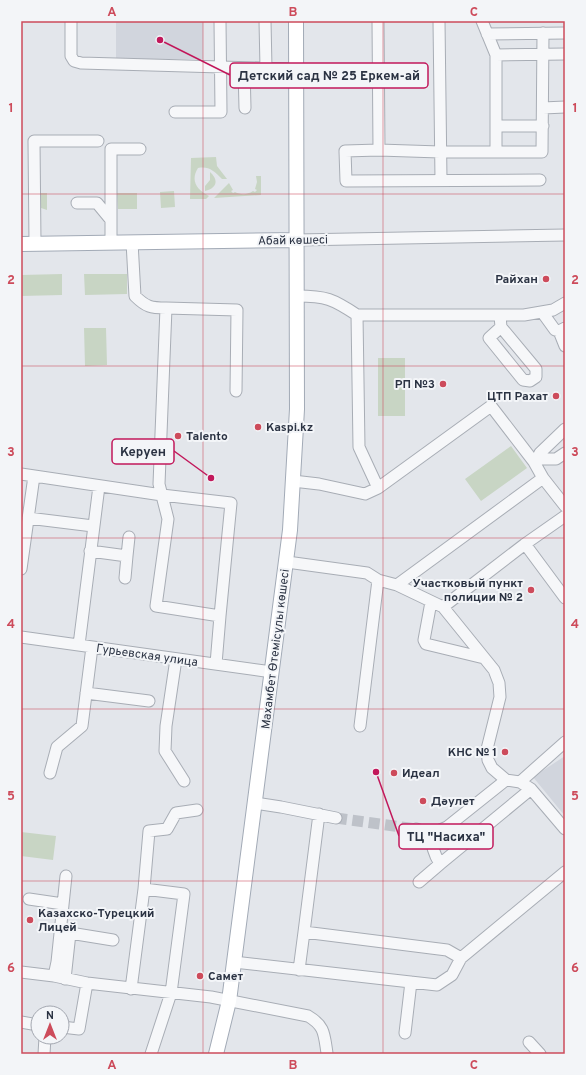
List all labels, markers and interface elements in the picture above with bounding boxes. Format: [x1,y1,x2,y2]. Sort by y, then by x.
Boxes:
text: A [107,5,117,21]
text: B [289,5,298,21]
text: C [470,5,478,21]
callout: Детский сад № 25 Еркем-ай [230,63,428,88]
text: Детский сад № 25 Еркем-ай [238,69,420,85]
text: 1 [8,101,14,117]
text: 1 [572,101,578,117]
street label: Абай көшесі [258,232,328,250]
place label: Райхан [495,272,538,288]
text: 2 [7,273,15,289]
text: 2 [571,273,579,289]
marker: Райхан [541,274,551,284]
place label: РП №3 [395,377,435,393]
marker: РП №3 [438,379,448,389]
place label: ЦТП Рахат [487,389,548,405]
marker: ЦТП Рахат [551,391,561,401]
place label: Kaspi.kz [266,420,313,436]
marker: Kaspi.kz [253,422,263,432]
place label: Talento [186,429,228,445]
marker: Talento [173,431,183,441]
callout: Керуен [112,439,174,464]
text: 3 [7,445,15,461]
text: Керуен [120,445,166,461]
text: 3 [571,445,579,461]
street label: Махамбет Өтемісұлы көшесі [258,568,294,730]
place label: Участковый пункт полиции № 2 [412,576,523,606]
marker: Участковый пункт полиции № 2 [526,585,536,595]
text: 4 [7,617,15,633]
text: 4 [571,617,579,633]
street label: Гурьевская улица [95,641,199,671]
place label: КНС № 1 [448,745,497,761]
marker: КНС № 1 [500,747,510,757]
place label: Идеал [402,766,440,782]
marker: Идеал [389,768,399,778]
text: 5 [7,789,15,805]
text: 5 [571,789,579,805]
place label: Дәулет [431,794,475,810]
marker: Дәулет [418,796,428,806]
callout: ТЦ "Насиха" [399,824,493,849]
text: ТЦ "Насиха" [407,830,486,846]
place label: Казахско-Турецкий Лицей [38,906,155,936]
marker: Казахско-Турецкий Лицей [25,915,35,925]
text: 6 [7,961,15,977]
text: 6 [571,961,579,977]
place label: Самет [208,969,243,985]
marker: Самет [195,971,205,981]
north arrow [30,1005,70,1045]
text: N [46,1009,54,1023]
text: A [107,1058,117,1074]
text: B [289,1058,298,1074]
text: C [470,1058,478,1074]

